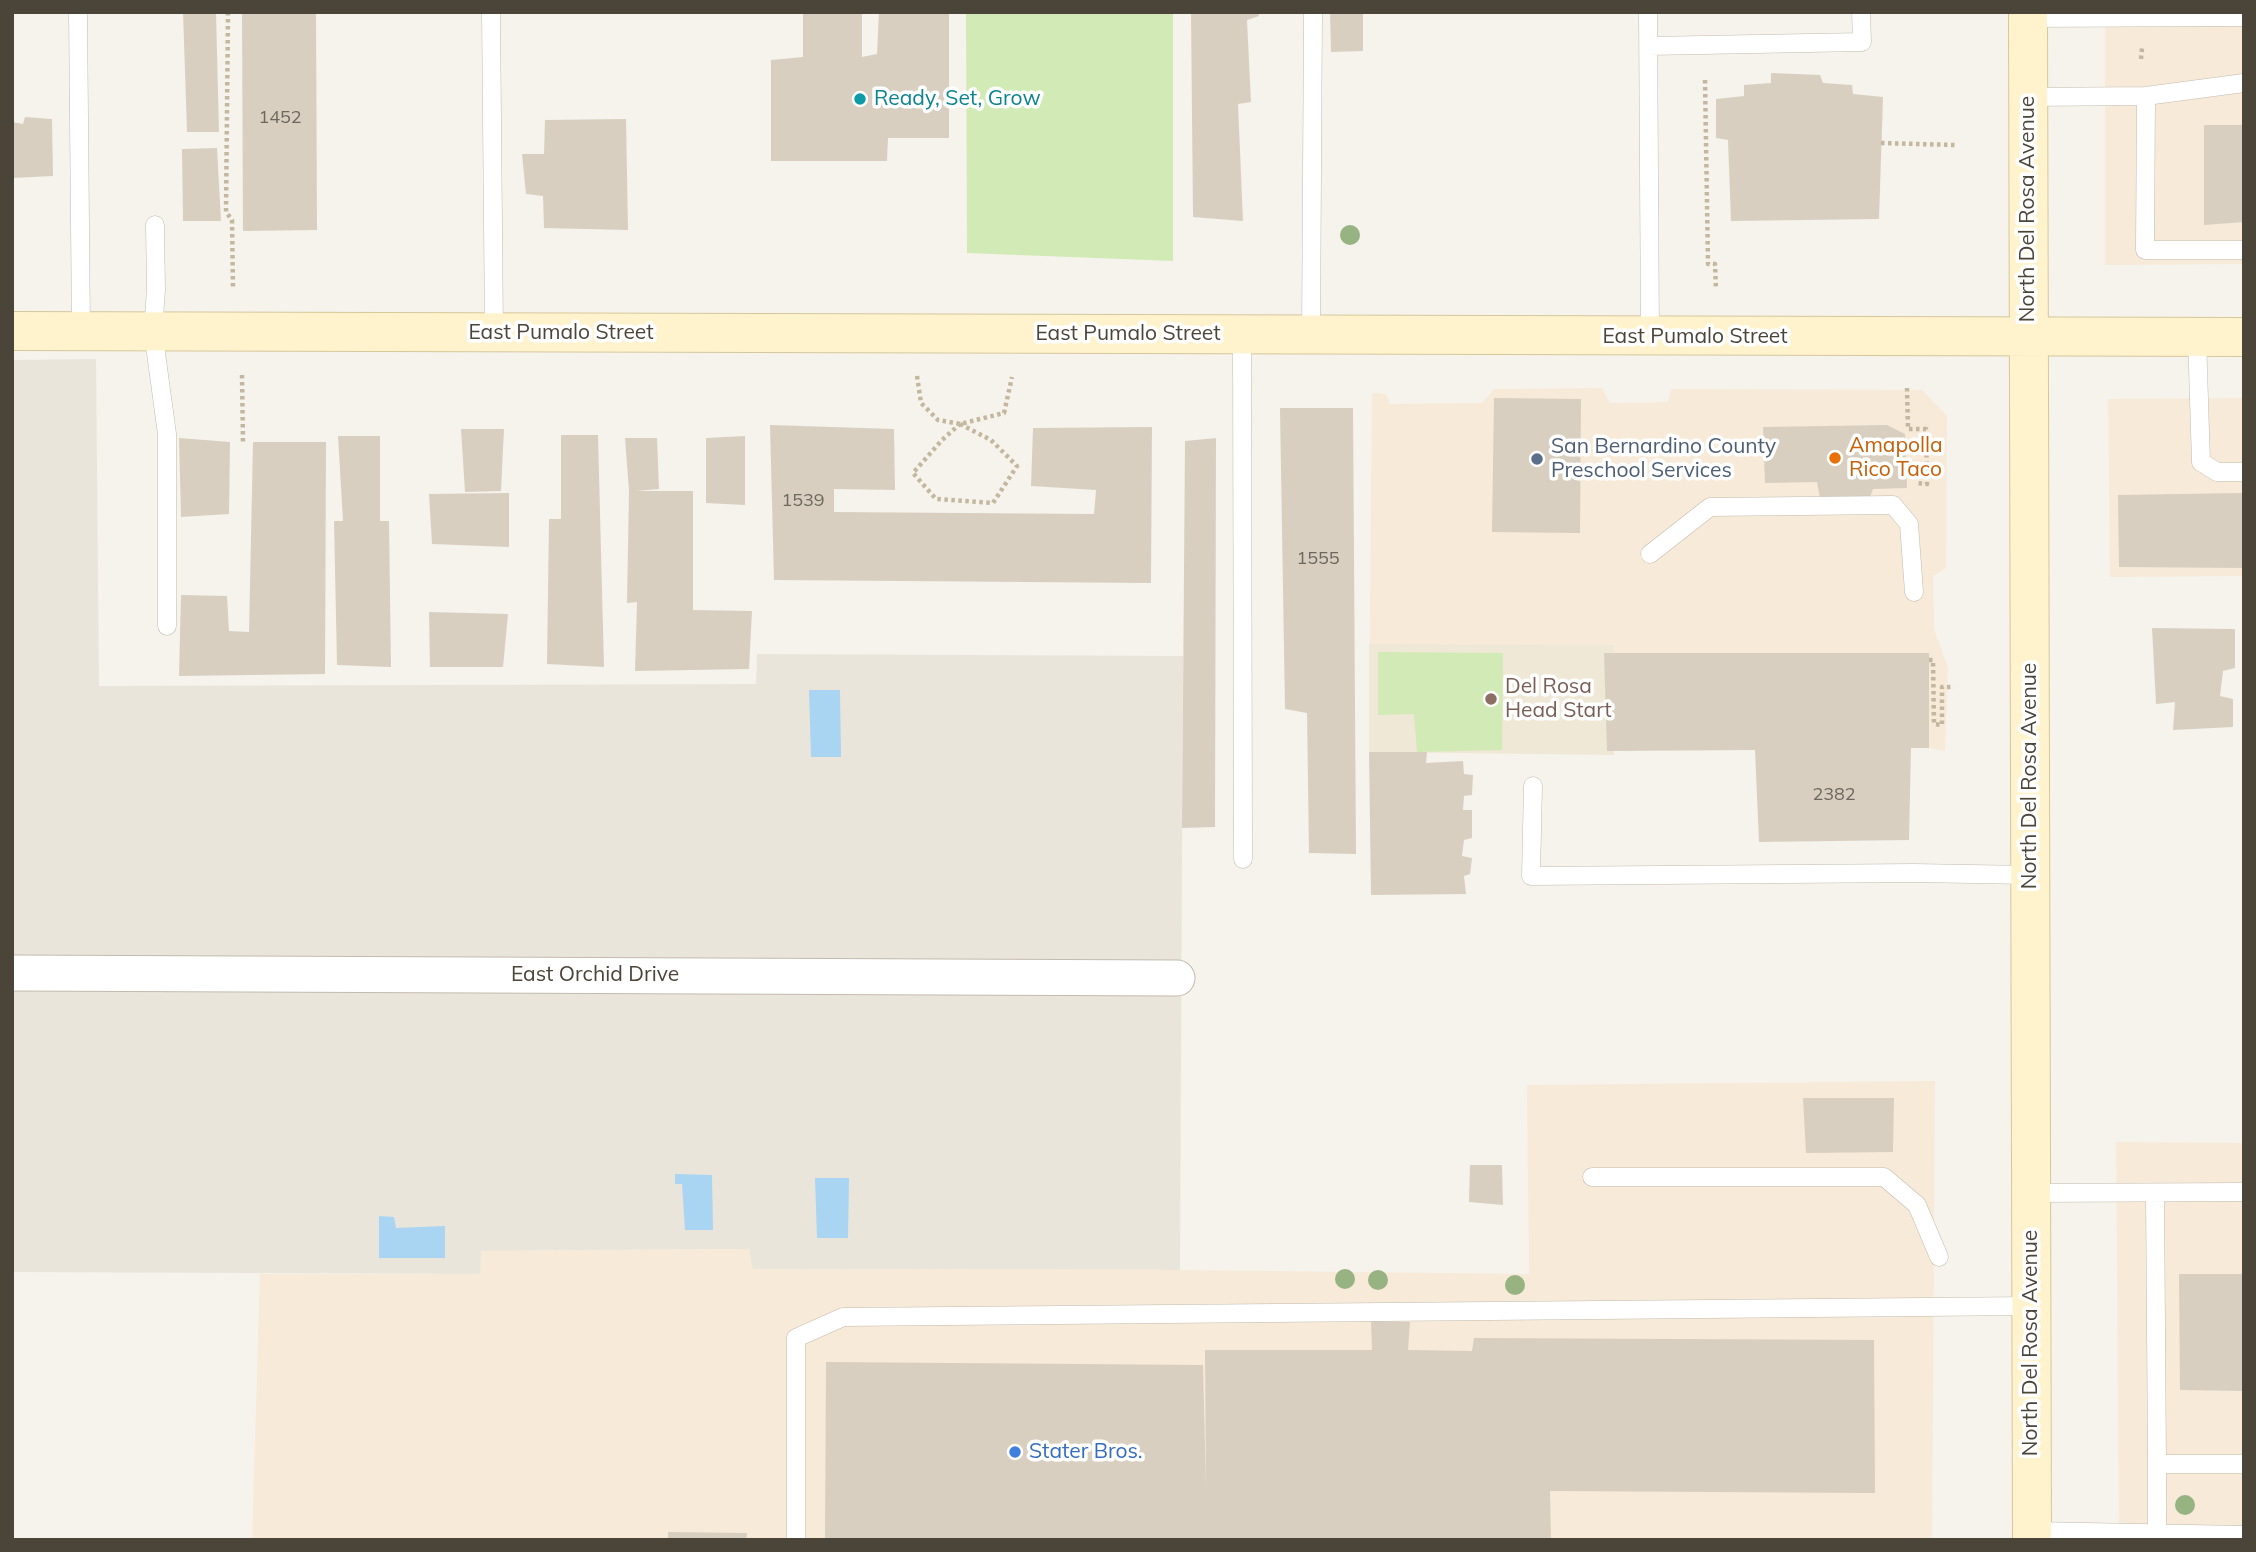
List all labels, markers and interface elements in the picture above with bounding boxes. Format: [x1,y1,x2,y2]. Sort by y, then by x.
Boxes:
place label: Ready, Set, Grow [874,86,1041,112]
marker: Ready, Set, Grow [852,91,868,107]
street label: North Del Rosa Avenue [2015,96,2041,322]
house number: 1452 [258,107,302,129]
street label: East Pumalo Street [468,320,654,346]
street label: East Pumalo Street [1035,321,1221,347]
street label: East Pumalo Street [1602,324,1788,350]
place label: Amapolla Rico Taco [1849,433,1943,483]
place label: San Bernardino County Preschool Services [1551,434,1776,484]
marker: Amapolla Rico Taco [1827,450,1843,466]
marker: San Bernardino County Preschool Services [1529,451,1545,467]
house number: 1539 [781,490,825,512]
house number: 1555 [1296,548,1340,570]
street label: North Del Rosa Avenue [2017,663,2043,889]
place label: Del Rosa Head Start [1505,674,1612,724]
marker: Del Rosa Head Start [1483,691,1499,707]
house number: 2382 [1812,784,1856,806]
street label: East Orchid Drive [511,962,679,988]
street label: North Del Rosa Avenue [2018,1230,2044,1456]
place label: Stater Bros. [1029,1439,1143,1465]
marker: Stater Bros. [1007,1444,1023,1460]

